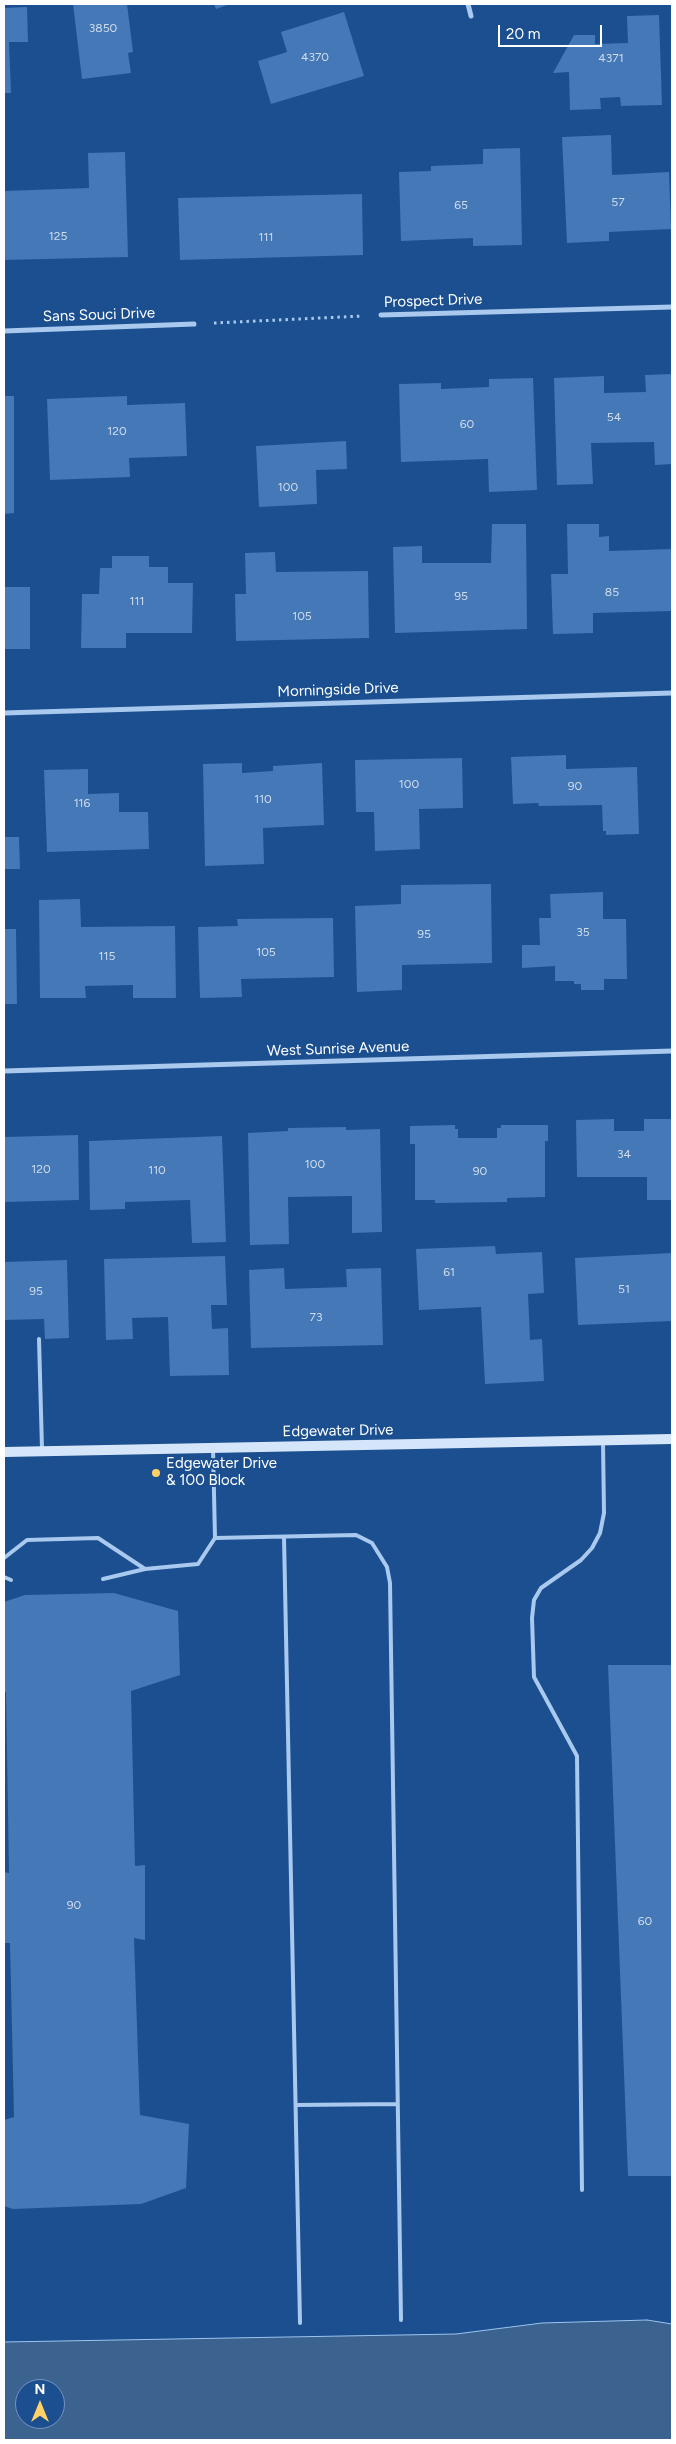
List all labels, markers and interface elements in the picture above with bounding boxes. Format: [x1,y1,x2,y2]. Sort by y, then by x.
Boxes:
scale bar [501,15,605,47]
house number: 3850 [89,21,117,35]
text: 20 m [506,25,540,43]
house number: 4370 [301,50,329,64]
house number: 4371 [598,51,624,65]
house number: 57 [611,195,625,209]
house number: 65 [454,198,468,212]
house number: 125 [49,229,67,243]
house number: 111 [259,230,273,244]
street label: Prospect Drive [383,290,483,312]
street label: Sans Souci Drive [43,304,155,326]
house number: 54 [607,410,621,424]
house number: 60 [460,417,474,431]
house number: 120 [107,424,127,438]
house number: 100 [278,480,298,494]
house number: 85 [605,585,619,599]
house number: 95 [454,589,468,603]
house number: 111 [130,594,144,608]
house number: 105 [292,609,312,623]
street label: Morningside Drive [277,679,399,701]
house number: 100 [399,777,419,791]
house number: 90 [568,779,582,793]
house number: 110 [254,792,272,806]
house number: 116 [74,796,90,810]
house number: 35 [576,925,590,939]
house number: 95 [417,927,431,941]
house number: 105 [256,945,276,959]
house number: 115 [99,949,115,963]
street label: West Sunrise Avenue [267,1038,409,1060]
house number: 34 [617,1147,631,1161]
house number: 100 [305,1157,325,1171]
house number: 120 [31,1162,51,1176]
house number: 110 [148,1163,166,1177]
house number: 90 [473,1164,487,1178]
house number: 61 [443,1265,455,1279]
house number: 51 [618,1282,630,1296]
house number: 95 [29,1284,43,1298]
house number: 73 [310,1310,322,1324]
street label: Edgewater Drive [282,1421,394,1441]
place label: Edgewater Drive & 100 Block [166,1455,277,1490]
marker: Edgewater Drive & 100 Block [150,1467,162,1479]
house number: 90 [67,1898,81,1912]
house number: 60 [638,1914,652,1928]
north arrow [15,2379,65,2429]
text: N [35,2381,45,2398]

